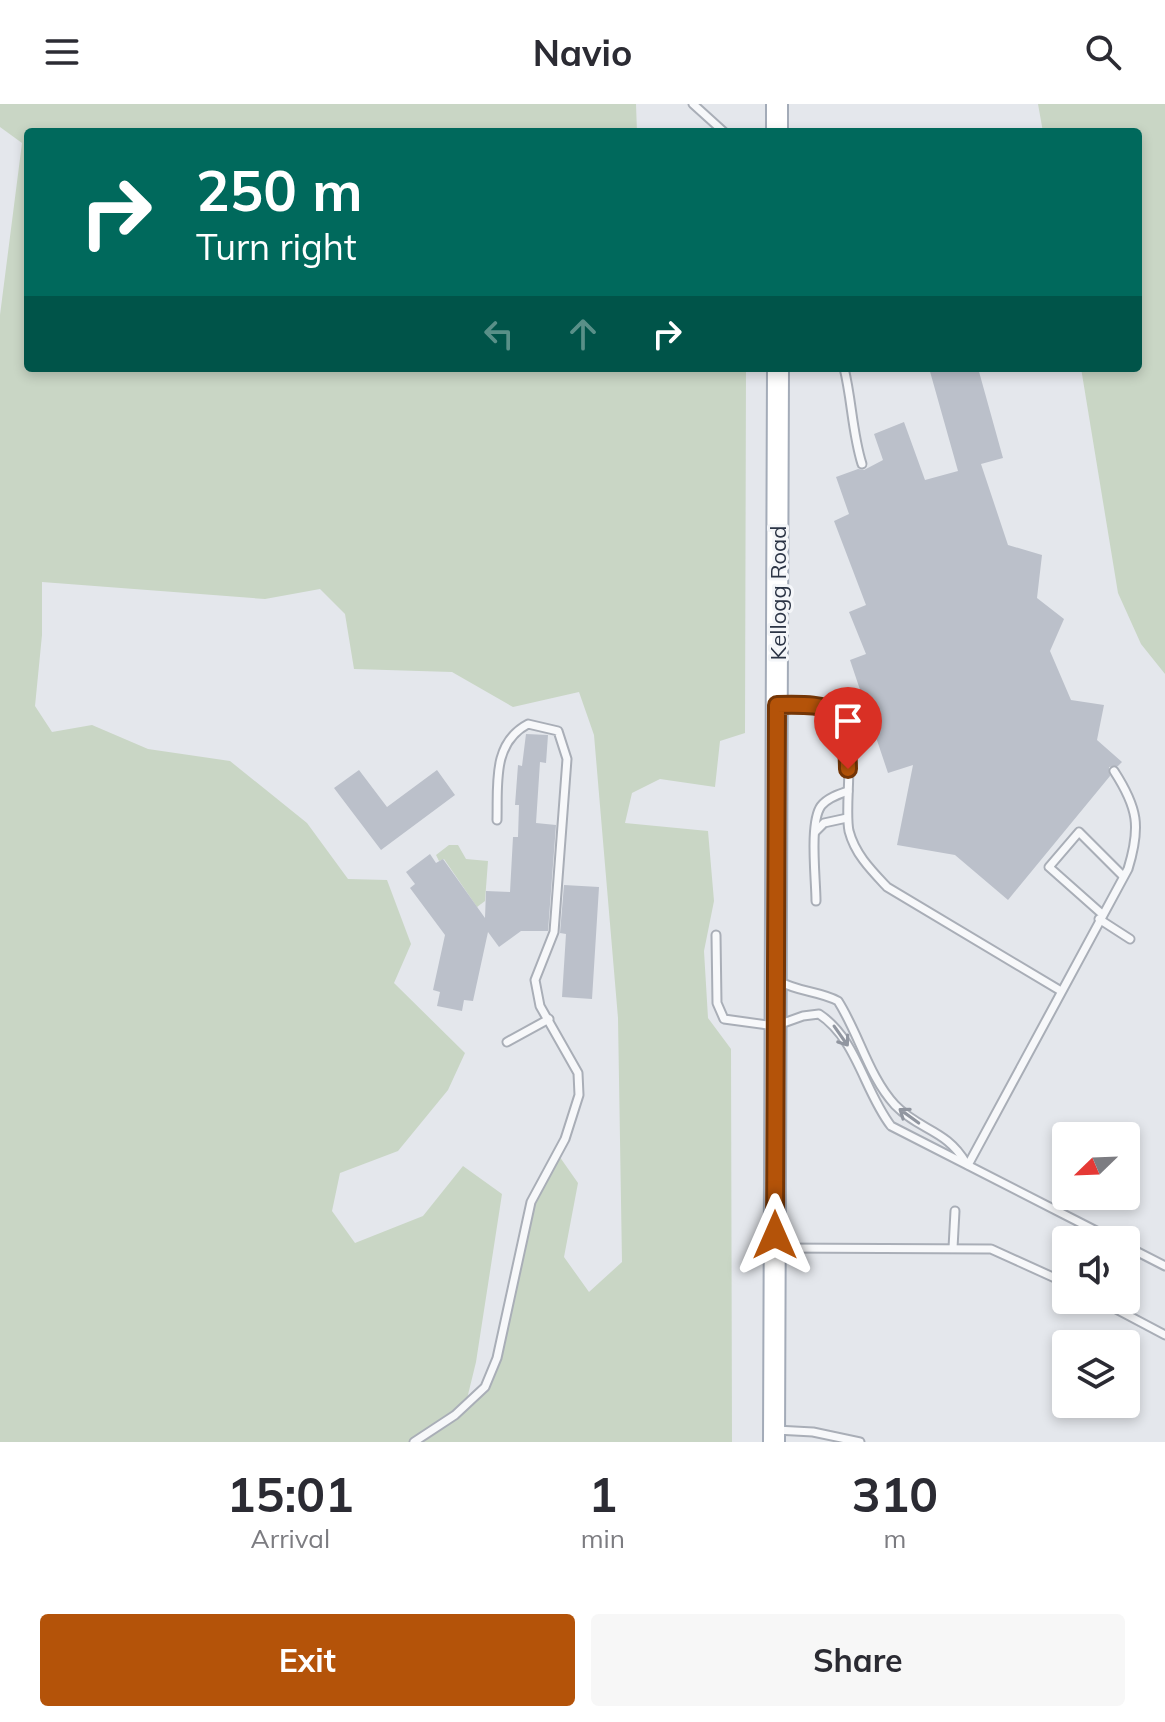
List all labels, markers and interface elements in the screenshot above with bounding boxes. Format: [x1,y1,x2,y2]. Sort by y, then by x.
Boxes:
icon: menu [40,30,84,74]
text: Navio [533,30,632,75]
icon: search [1081,30,1125,74]
text: 250 m [196,155,363,225]
icon: right [64,160,168,264]
text: Turn right [196,224,357,269]
icon: left [477,312,521,356]
icon: ahead [561,312,605,356]
icon: right [645,312,689,356]
street label: Kellogg Road [764,526,792,660]
pin [814,687,882,769]
icon: arrive [826,699,870,743]
one-way arrow [833,1024,849,1046]
one-way arrow [899,1108,921,1124]
north arrow [1052,1122,1140,1210]
map controls [1052,1122,1140,1418]
position arrow [733,1193,817,1277]
button: sound [1052,1226,1140,1314]
button: layers [1052,1330,1140,1418]
text: 15:01 [227,1464,354,1524]
text: 1 [588,1464,617,1524]
text: 310 [852,1464,938,1524]
text: Arrival [251,1522,330,1555]
text: min [581,1522,625,1555]
text: m [884,1522,906,1555]
button: Exit [40,1614,575,1706]
button: Share [591,1614,1125,1706]

